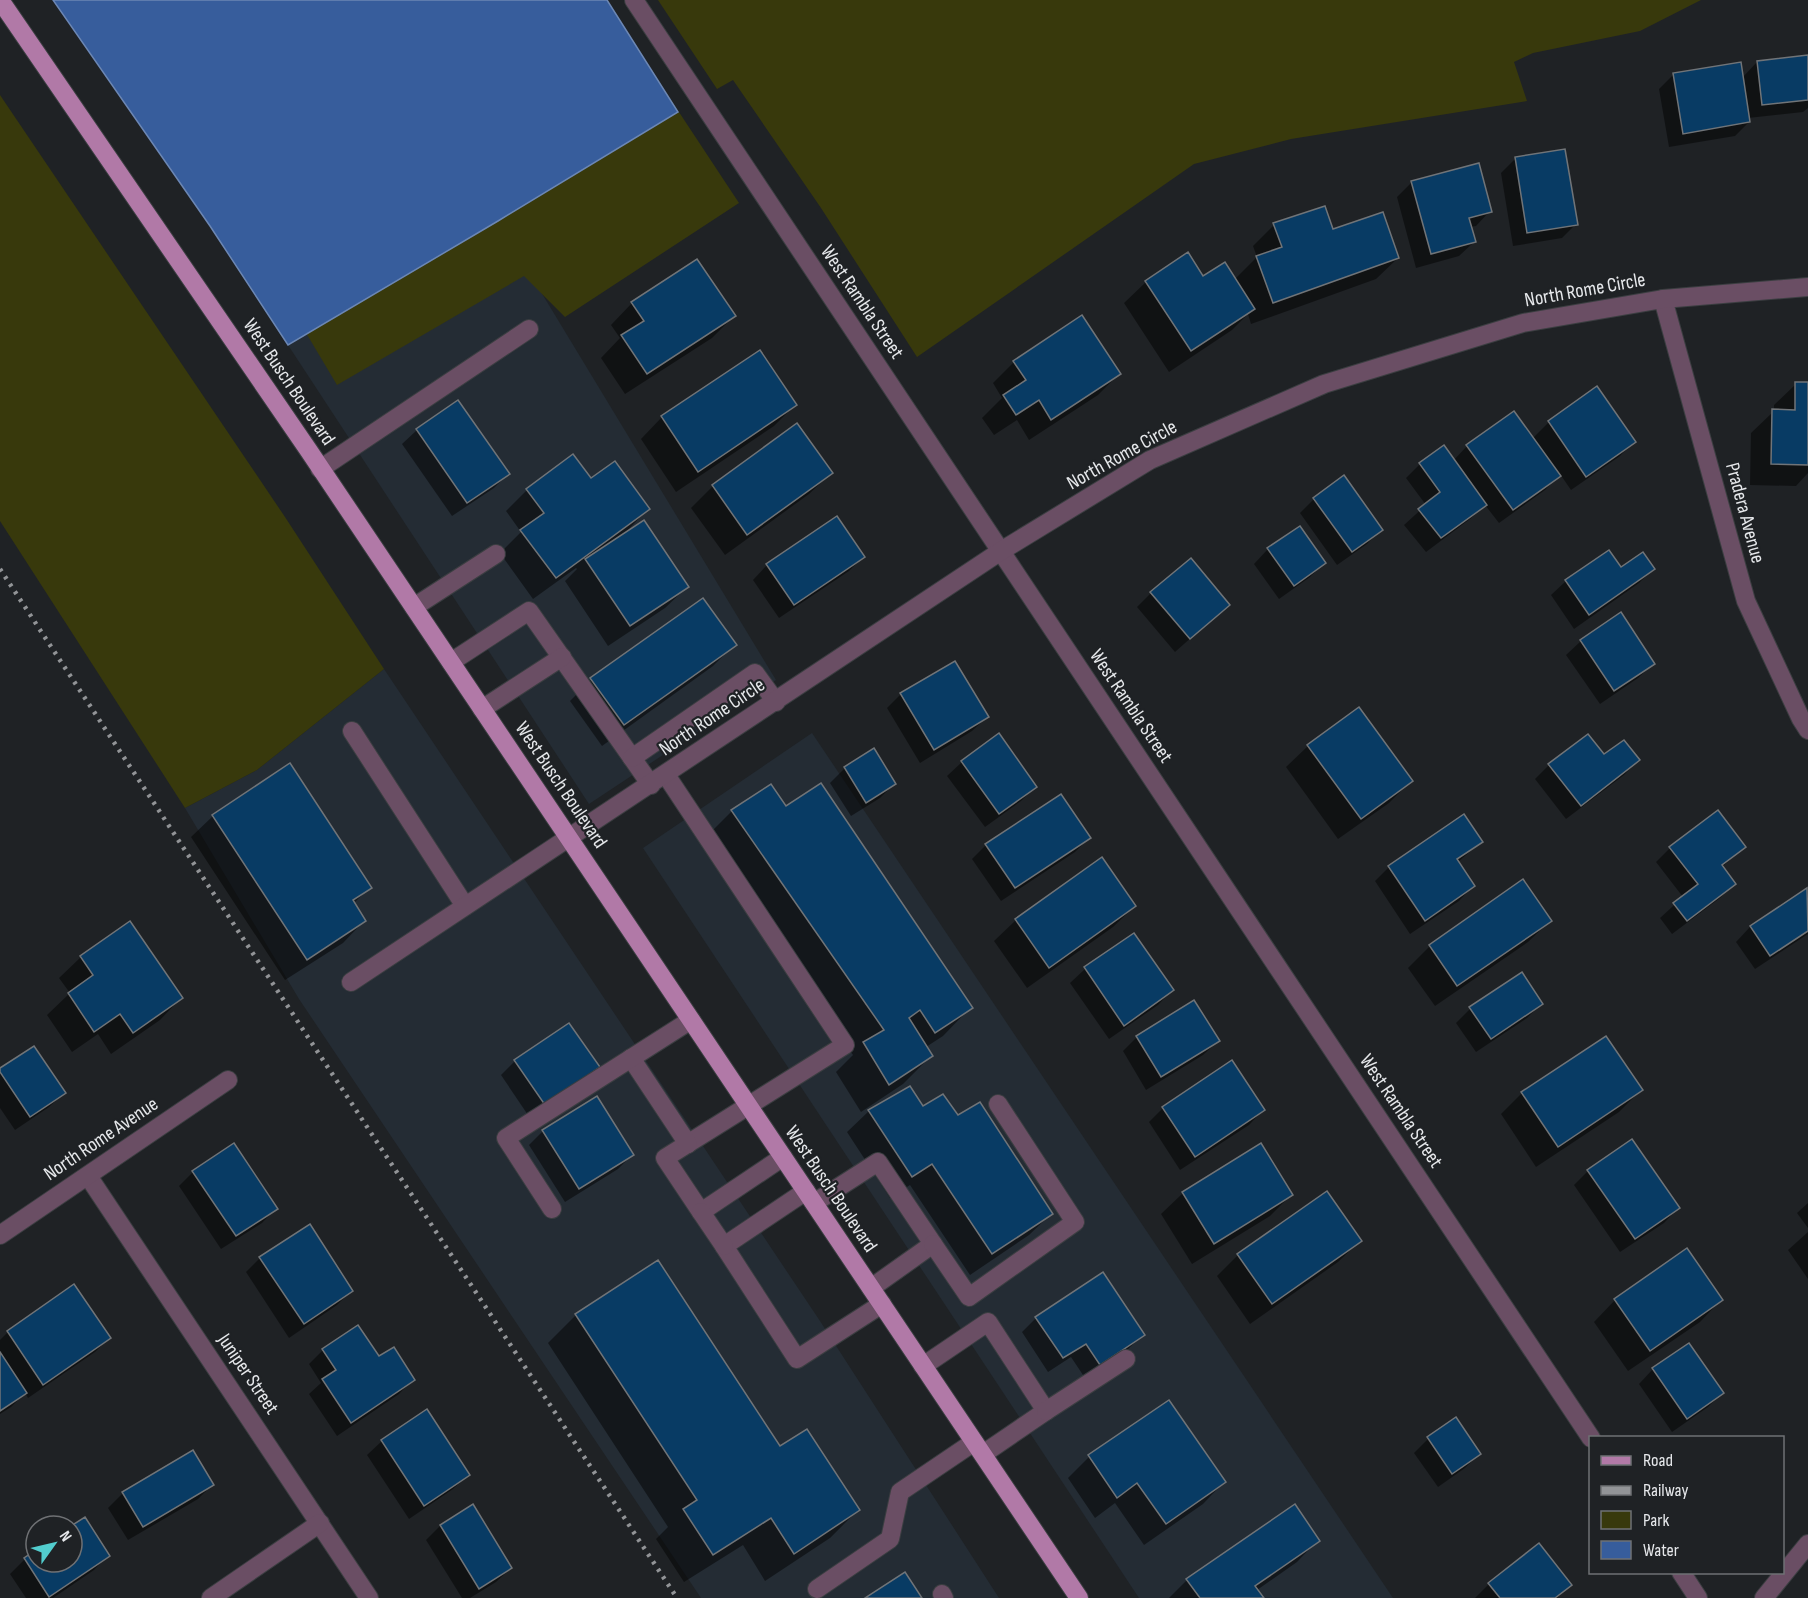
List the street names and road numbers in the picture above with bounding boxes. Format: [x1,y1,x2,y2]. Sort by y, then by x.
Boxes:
street label: West Rambla Street [815,241,909,363]
street label: North Rome Circle [1523,268,1647,312]
street label: West Busch Boulevard [238,314,340,450]
street label: North Rome Circle [1063,415,1181,495]
street label: Pradera Avenue [1720,460,1770,566]
street label: West Rambla Street [1084,645,1178,767]
street label: North Rome Circle [655,673,769,761]
street label: West Busch Boulevard [510,717,612,853]
street label: West Rambla Street [1354,1050,1448,1172]
street label: North Rome Avenue [39,1092,163,1186]
street label: West Busch Boulevard [780,1121,882,1257]
street label: Juniper Street [212,1328,284,1419]

